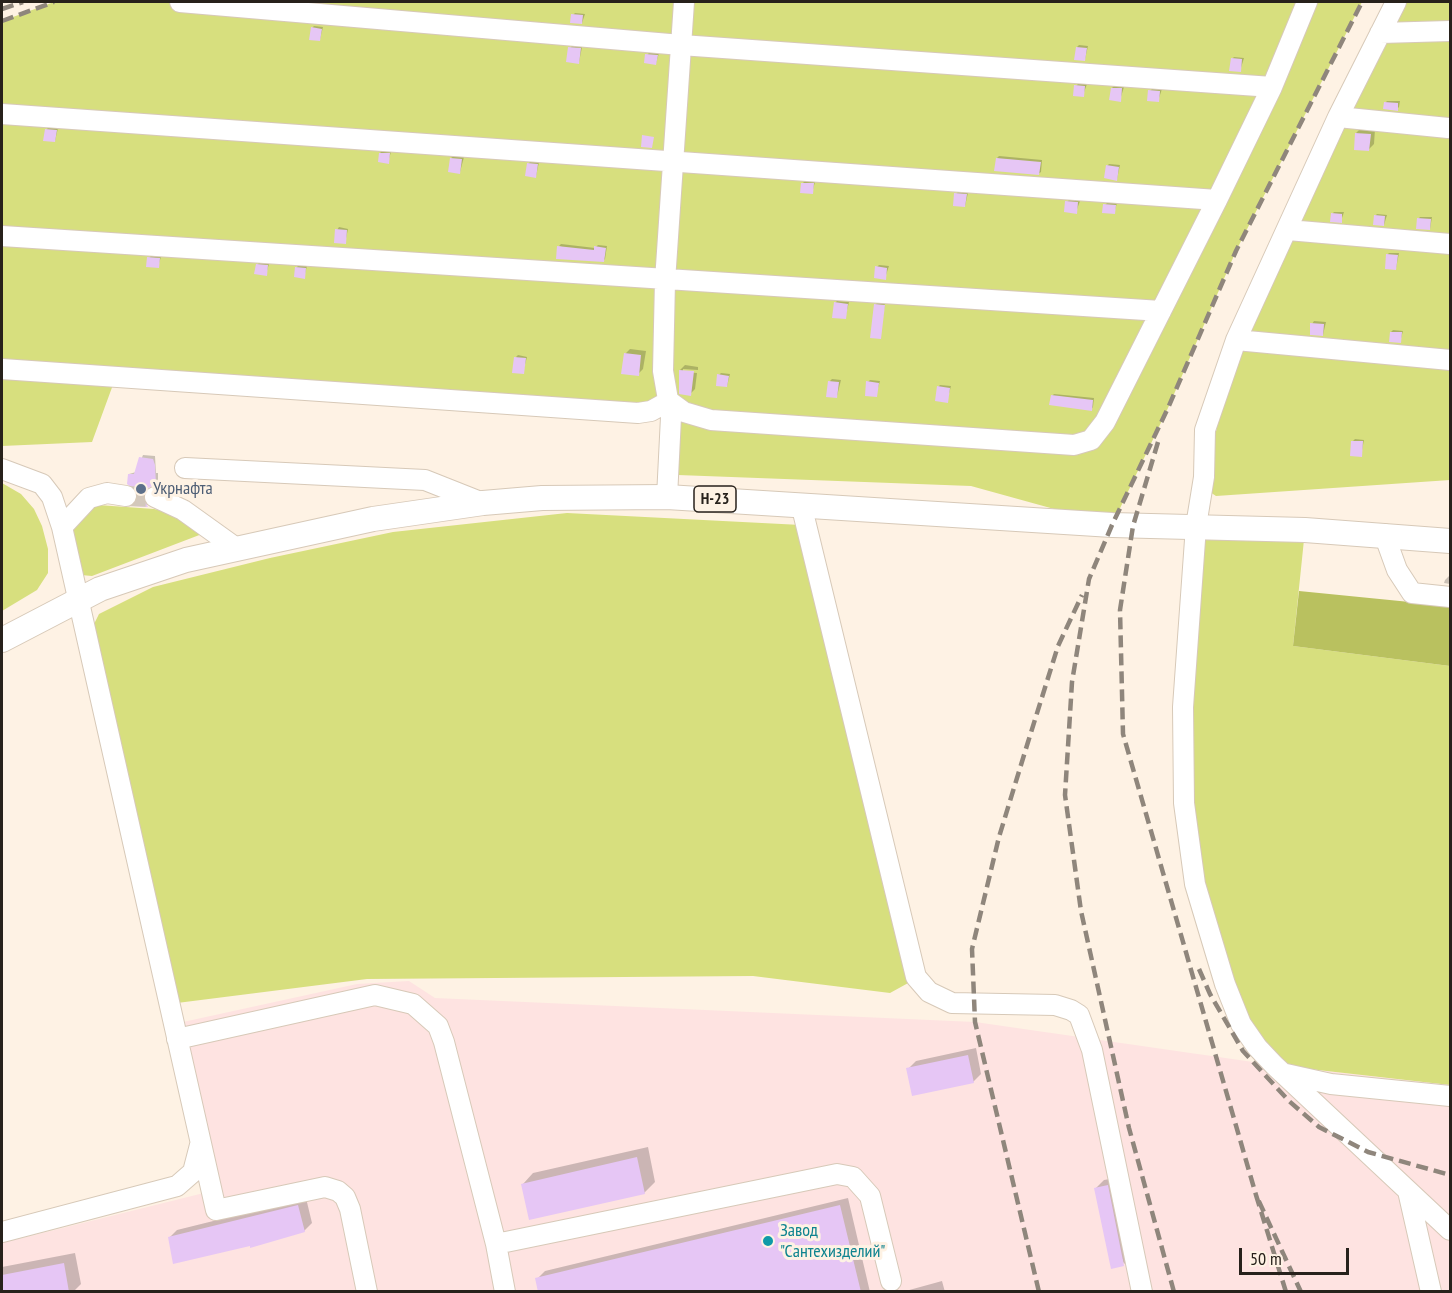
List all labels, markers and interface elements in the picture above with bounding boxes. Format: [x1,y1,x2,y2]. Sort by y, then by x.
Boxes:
place label: Укрнафта [153,478,213,500]
marker: Укрнафта [134,482,148,496]
road number: Н-23 [694,486,736,512]
place label: Завод "Сантехизделий" [780,1220,885,1262]
marker: Завод "Сантехизделий" [761,1234,775,1248]
scale bar [1242,1236,1352,1274]
text: 50 m [1250,1247,1282,1270]

